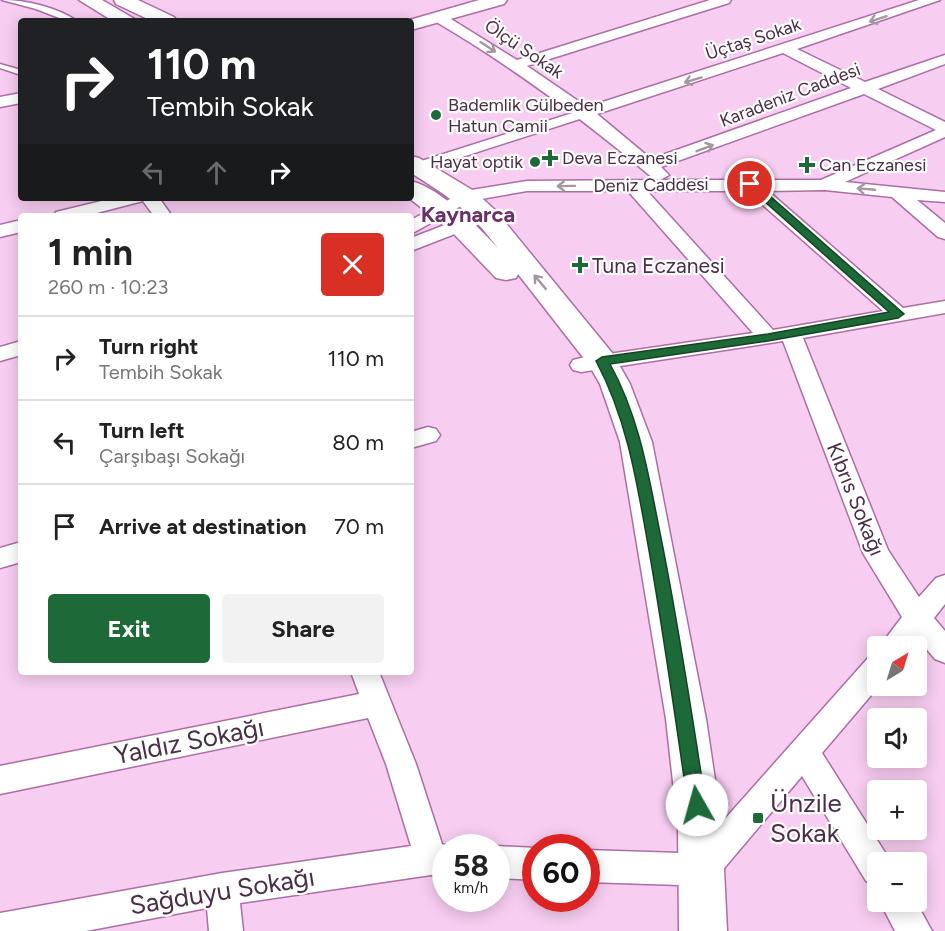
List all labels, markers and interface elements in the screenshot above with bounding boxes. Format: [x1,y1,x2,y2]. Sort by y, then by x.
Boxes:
street label: Üçtaş Sokak [702,13,804,65]
one-way arrow [869,14,888,25]
street label: Ölçü Sokak [481,15,568,83]
text: 110 m [147,39,256,90]
one-way arrow [479,41,496,53]
icon: right [48,42,126,120]
street label: Karadeniz Caddesi [717,58,863,132]
one-way arrow [684,75,703,86]
text: Tembih Sokak [147,90,314,123]
place label: Bademlik Gülbeden Hatun Camii [448,94,604,137]
marker: Bademlik Gülbeden Hatun Camii [429,108,443,122]
one-way arrow [695,141,714,152]
place label: Deva Eczanesi [562,147,678,169]
place label: Hayat optik [430,151,523,173]
marker: Deva Eczanesi [543,151,557,165]
place label: Can Eczanesi [819,154,927,176]
marker: Hayat optik [528,155,542,169]
icon: left [137,156,170,189]
icon: ahead [200,156,233,189]
icon: right [263,156,296,189]
pin [724,158,775,209]
marker: Can Eczanesi [800,158,814,172]
icon: arrive [733,167,766,200]
street label: Deniz Caddesi [593,173,709,197]
one-way arrow [557,180,577,191]
one-way arrow [857,183,876,194]
district label: Kaynarca [421,201,515,228]
text: 1 min [48,231,133,274]
button: close [321,233,384,296]
place label: Tuna Eczanesi [592,253,725,278]
marker: Tuna Eczanesi [573,258,587,272]
text: 260 m · 10:23 [48,275,168,299]
one-way arrow [533,275,547,290]
text: Turn right [99,333,198,360]
icon: right [48,342,81,375]
text: 110 m [328,345,384,372]
text: Tembih Sokak [99,360,222,384]
text: Turn left [99,417,185,444]
icon: left [48,426,81,459]
text: 80 m [332,429,384,456]
street label: Kıbrıs Sokağı [822,439,890,559]
text: Çarşıbaşı Sokağı [99,444,245,468]
icon: arrive [48,510,81,543]
text: Arrive at destination [99,513,307,540]
text: 70 m [334,513,384,540]
button: Exit [48,594,210,663]
button: Share [222,594,384,663]
north arrow [867,636,927,696]
map controls [867,636,927,912]
button: sound [867,708,927,768]
street label: Yaldız Sokağı [112,711,266,771]
position arrow [665,773,729,837]
button: + [867,780,927,840]
place label: Ünzile Sokak [770,787,842,849]
marker: Ünzile Sokak [751,811,765,825]
speed limit sign: 60 [522,834,600,912]
text: 58 [453,847,489,884]
button: − [867,852,927,912]
street label: Sağduyu Sokağı [127,861,317,921]
text: km/h [454,879,488,897]

